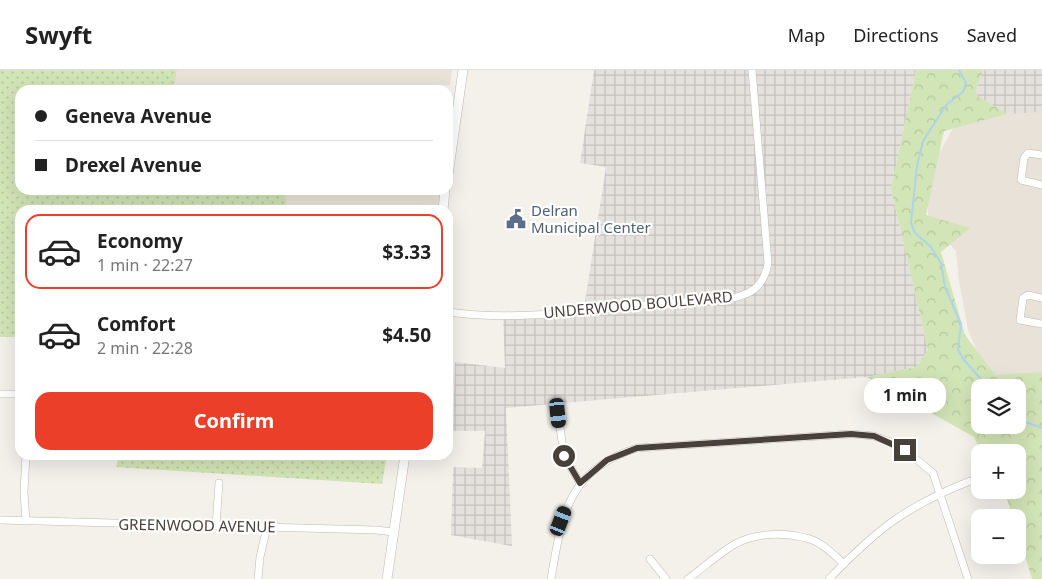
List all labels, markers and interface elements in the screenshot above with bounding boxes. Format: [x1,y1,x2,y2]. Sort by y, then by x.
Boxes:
text: Swyft [25,18,92,51]
text: Map [788,23,825,47]
text: Directions [853,23,939,47]
text: Saved [967,23,1017,47]
text: Geneva Avenue [65,103,212,129]
text: Drexel Avenue [65,152,202,178]
place label: Delran Municipal Center [531,200,651,237]
public building icon: Delran Municipal Center [505,208,527,230]
text: Economy [97,228,183,254]
icon: car [37,229,82,274]
text: $3.33 [382,239,431,265]
text: 1 min · 22:27 [97,254,193,276]
street label: UNDERWOOD BOULEVARD [543,286,734,322]
text: Comfort [97,311,176,337]
icon: car [37,312,82,357]
text: $4.50 [382,322,431,348]
text: 2 min · 22:28 [97,337,193,359]
callout: 1 min [864,378,946,412]
map controls [971,379,1026,564]
button: layers [971,379,1026,434]
text: 1 min [883,384,927,406]
button: Confirm [35,392,433,450]
car [548,397,567,429]
route end [894,439,916,461]
button: + [971,444,1026,499]
route start [553,445,575,467]
car [548,504,573,538]
button: − [971,509,1026,564]
street label: GREENWOOD AVENUE [118,514,276,536]

